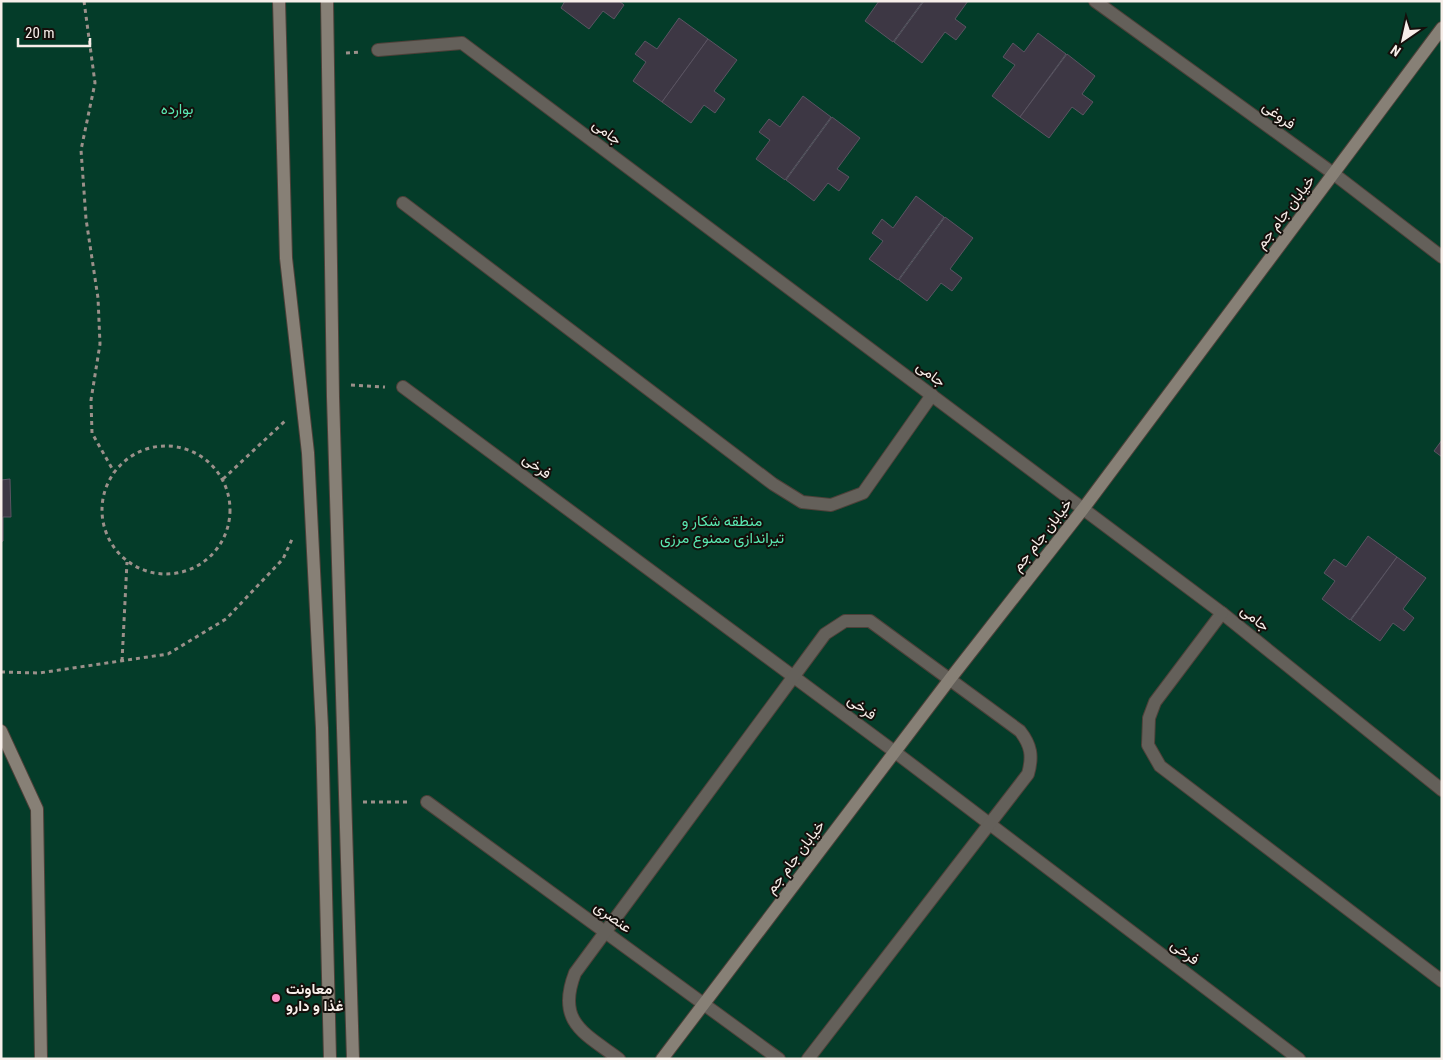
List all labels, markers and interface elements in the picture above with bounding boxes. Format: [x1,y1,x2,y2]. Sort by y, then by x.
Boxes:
scale bar [18,15,90,47]
north arrow [1378,15,1428,65]
text: 20 m [25,24,55,42]
text: N [1388,42,1404,60]
street label: فروغی [1258,97,1299,134]
park label: بوارده [161,100,193,118]
street label: جامی [588,115,625,150]
street label: خیابان جام جم [1252,172,1319,253]
street label: جامی [912,357,949,392]
street label: فرخی [518,449,555,483]
street label: خیابان جام جم [1008,495,1077,576]
park label: منطقه شکار و تیراندازی ممنوع مرزی [660,512,784,549]
street label: جامی [1236,601,1273,636]
street label: فرخی [843,691,880,724]
street label: خیابان جام جم [762,817,829,898]
street label: عنصری [590,897,635,938]
street label: فرخی [1166,935,1203,969]
place label: معاونت غذا و دارو [286,980,343,1015]
marker: معاونت غذا و دارو [270,992,282,1004]

